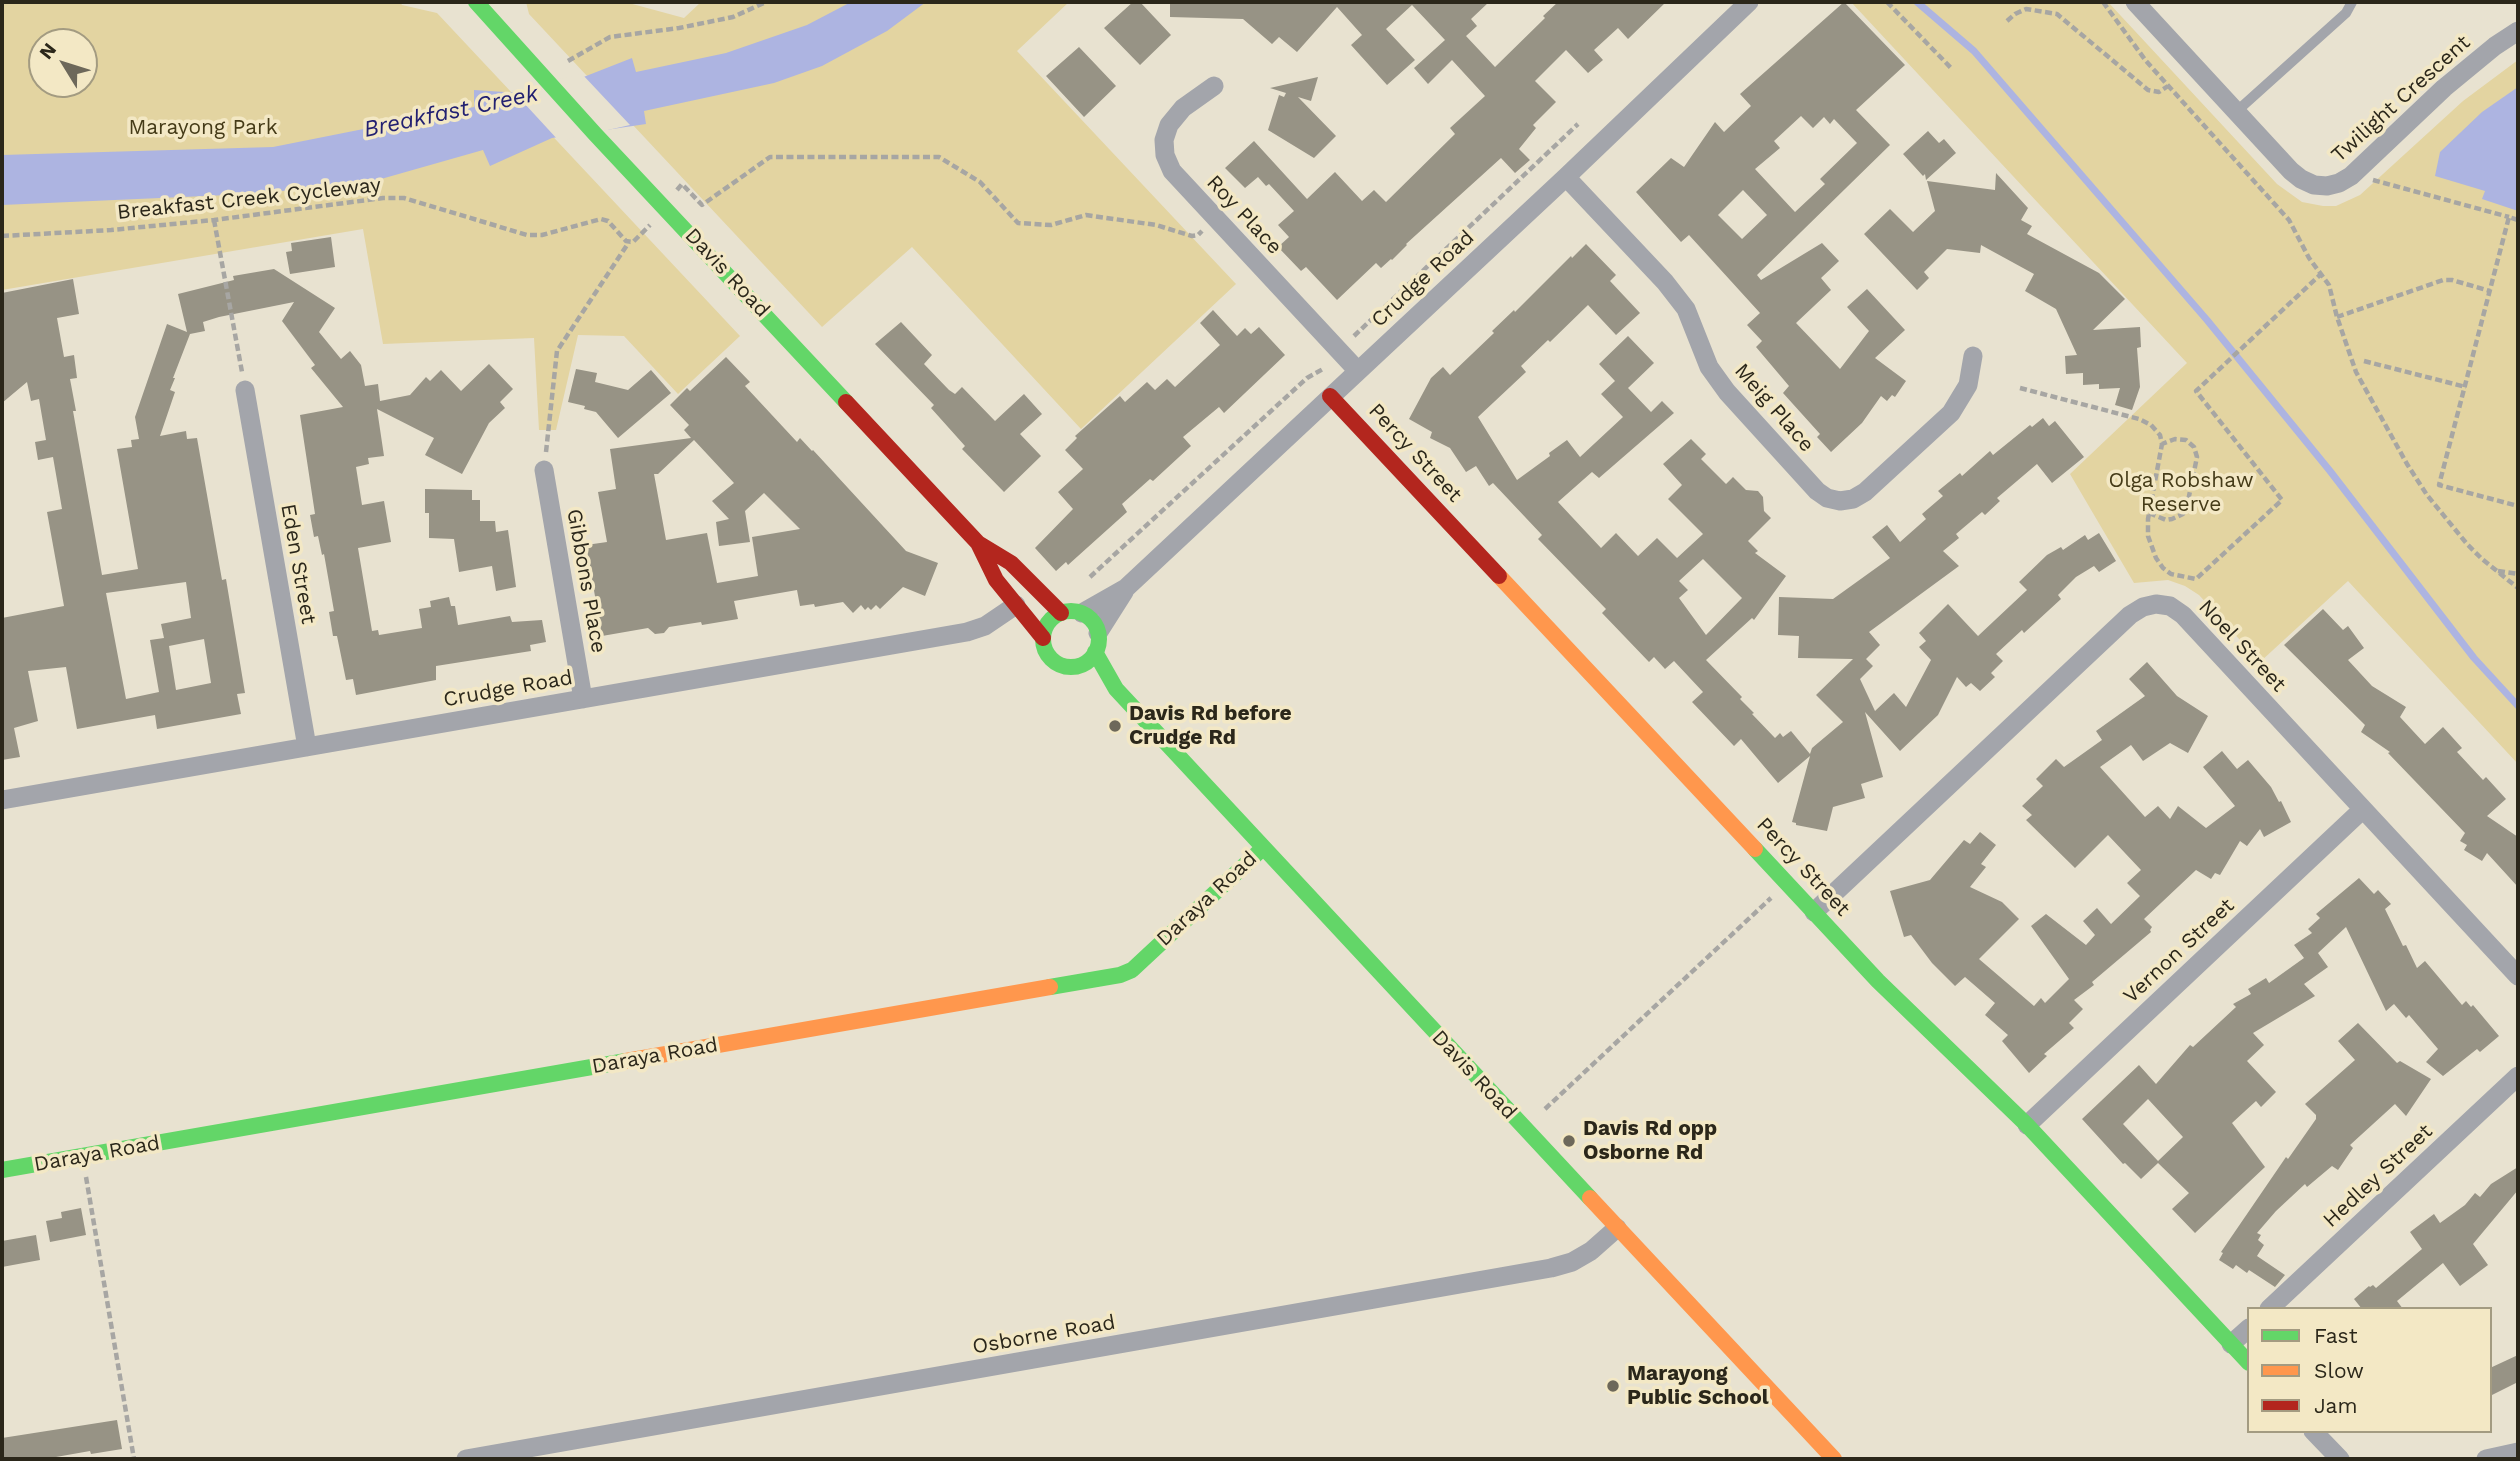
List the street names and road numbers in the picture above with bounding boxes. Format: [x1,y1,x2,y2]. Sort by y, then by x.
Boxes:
street label: Twilight Crescent [2326,30,2476,168]
street label: Roy Place [1201,170,1287,260]
street label: Breakfast Creek Cycleway [116,173,382,225]
street label: Davis Road [679,223,775,323]
street label: Crudge Road [1367,225,1479,333]
street label: Meig Place [1729,359,1819,457]
street label: Percy Street [1363,399,1467,507]
street label: Eden Street [275,502,321,626]
street label: Gibbons Place [561,507,611,655]
street label: Noel Street [2193,595,2291,697]
street label: Crudge Road [441,665,575,713]
street label: Percy Street [1751,813,1855,921]
street label: Daraya Road [1152,846,1262,952]
street label: Vernon Street [2118,893,2240,1009]
street label: Davis Road [1426,1025,1522,1125]
street label: Daraya Road [590,1033,720,1079]
street label: Hedley Street [2318,1119,2438,1233]
street label: Daraya Road [32,1131,162,1177]
street label: Osborne Road [971,1310,1117,1360]

